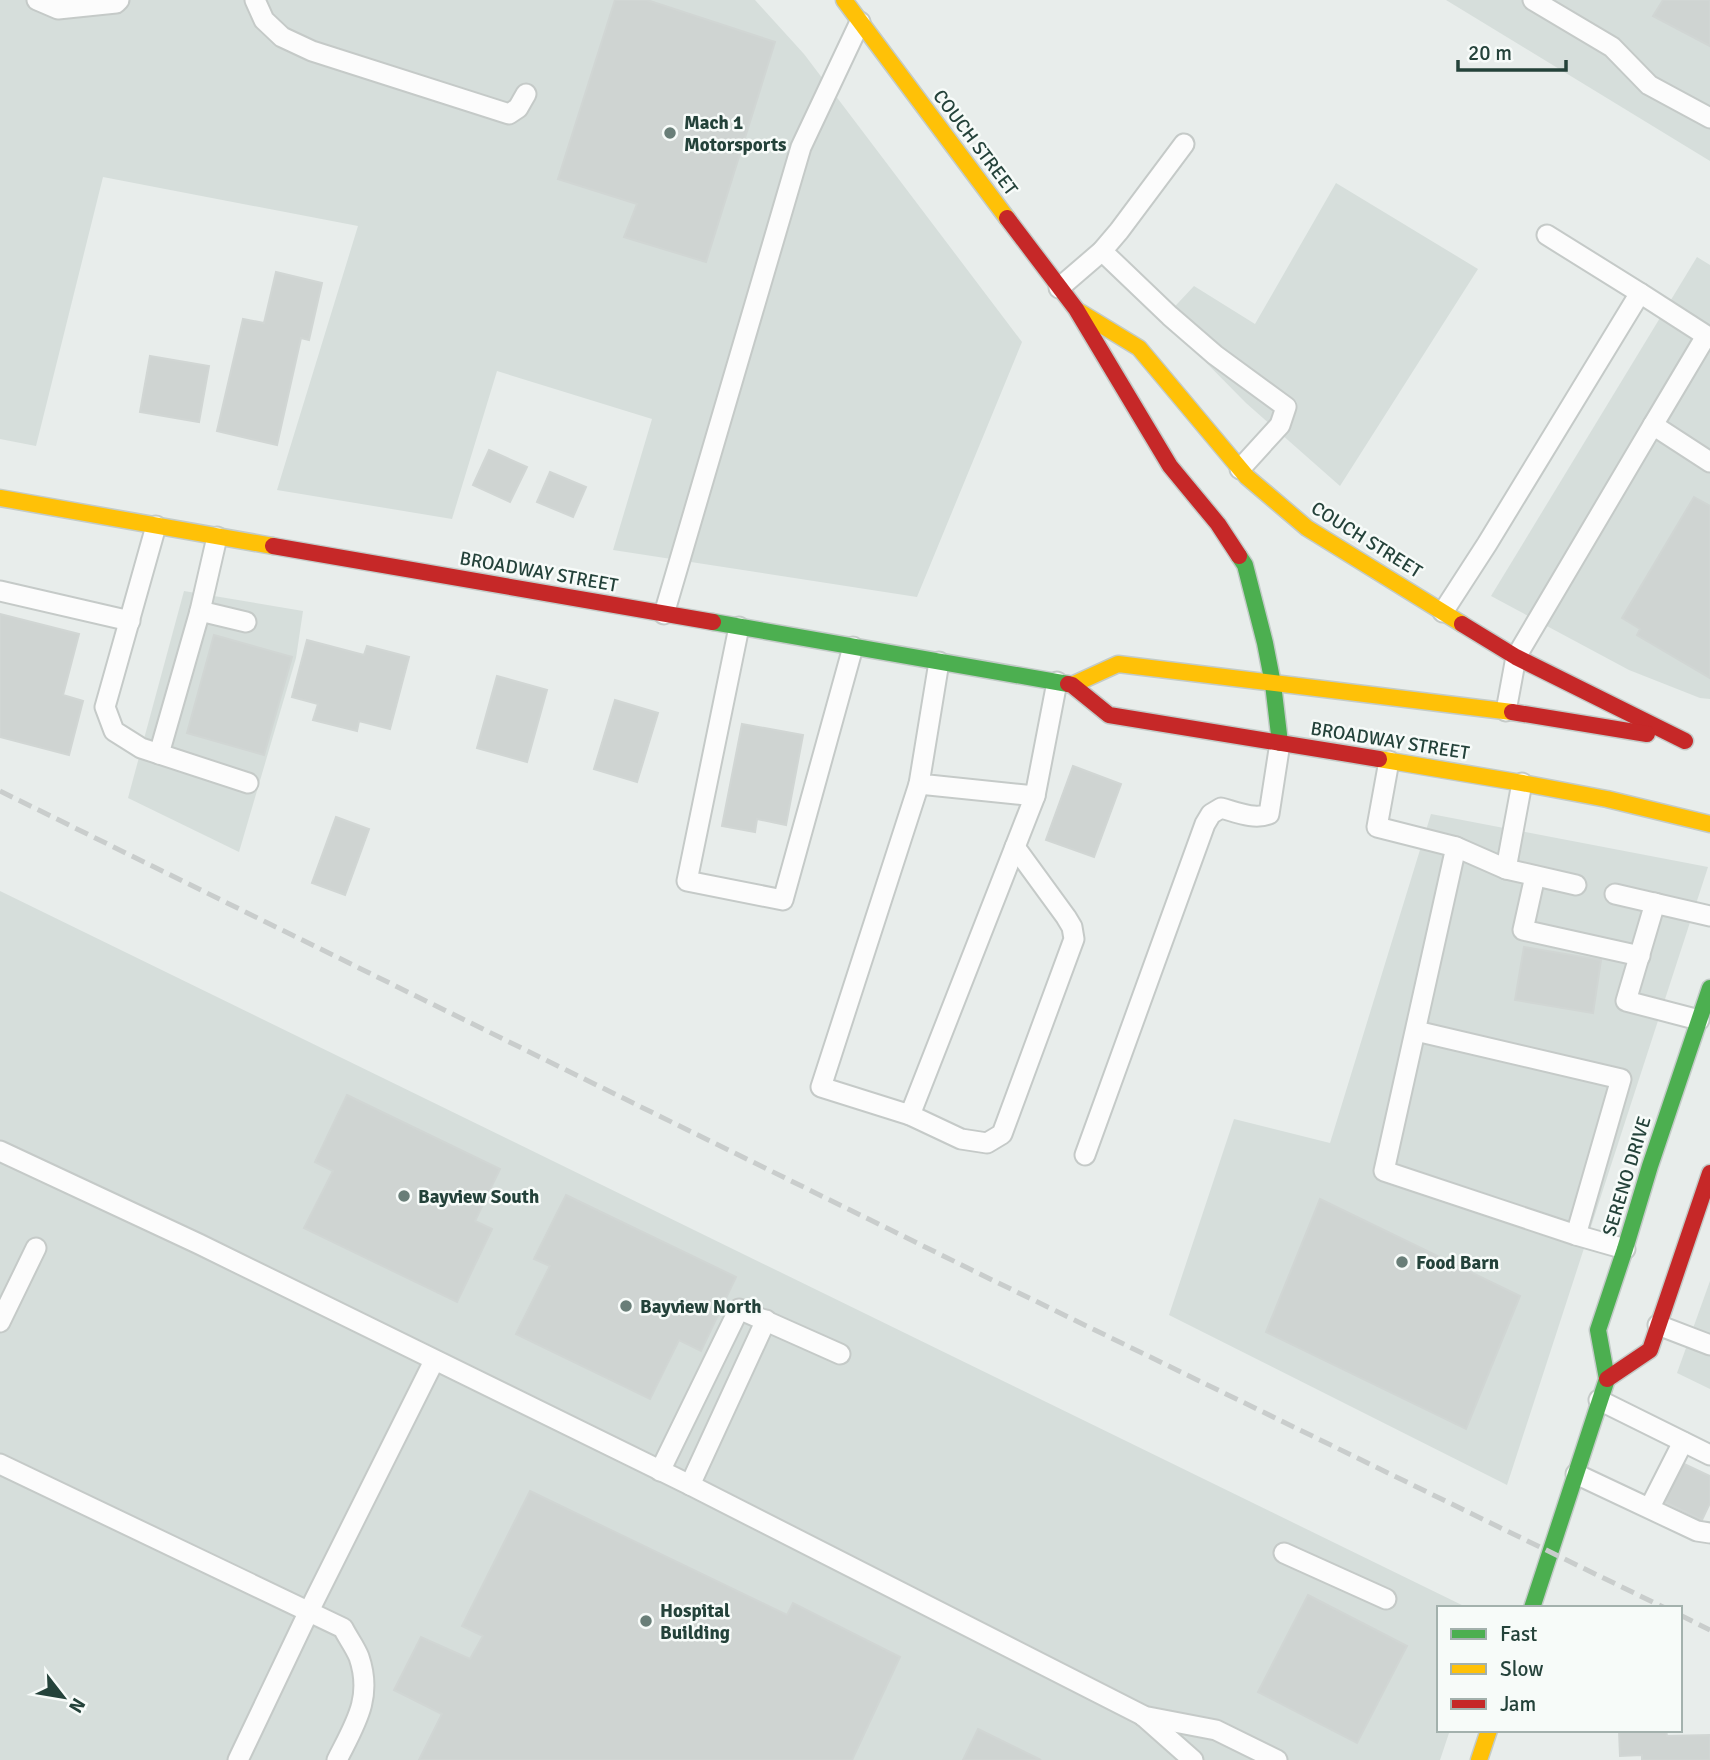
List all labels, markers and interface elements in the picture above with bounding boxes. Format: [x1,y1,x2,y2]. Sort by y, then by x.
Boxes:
scale bar [1458,28,1566,72]
text: 20 m [1468,40,1512,66]
street label: COUCH STREET [928,85,1023,201]
place label: Mach 1 Motorsports [684,111,787,157]
marker: Mach 1 Motorsports [662,125,678,141]
street label: COUCH STREET [1306,496,1427,584]
street label: BROADWAY STREET [458,546,621,598]
street label: BROADWAY STREET [1309,717,1472,765]
street label: SERENO DRIVE [1597,1113,1657,1239]
place label: Bayview South [418,1185,539,1209]
marker: Bayview South [396,1188,412,1204]
place label: Food Barn [1416,1251,1499,1275]
marker: Food Barn [1394,1254,1410,1270]
place label: Bayview North [640,1295,762,1319]
marker: Bayview North [618,1298,634,1314]
place label: Hospital Building [660,1599,730,1645]
legend [1437,1606,1682,1732]
marker: Hospital Building [638,1613,654,1629]
text: Fast [1500,1621,1537,1647]
text: Slow [1500,1656,1544,1682]
north arrow [28,1662,98,1732]
text: Jam [1500,1691,1536,1717]
text: N [63,1693,90,1717]

